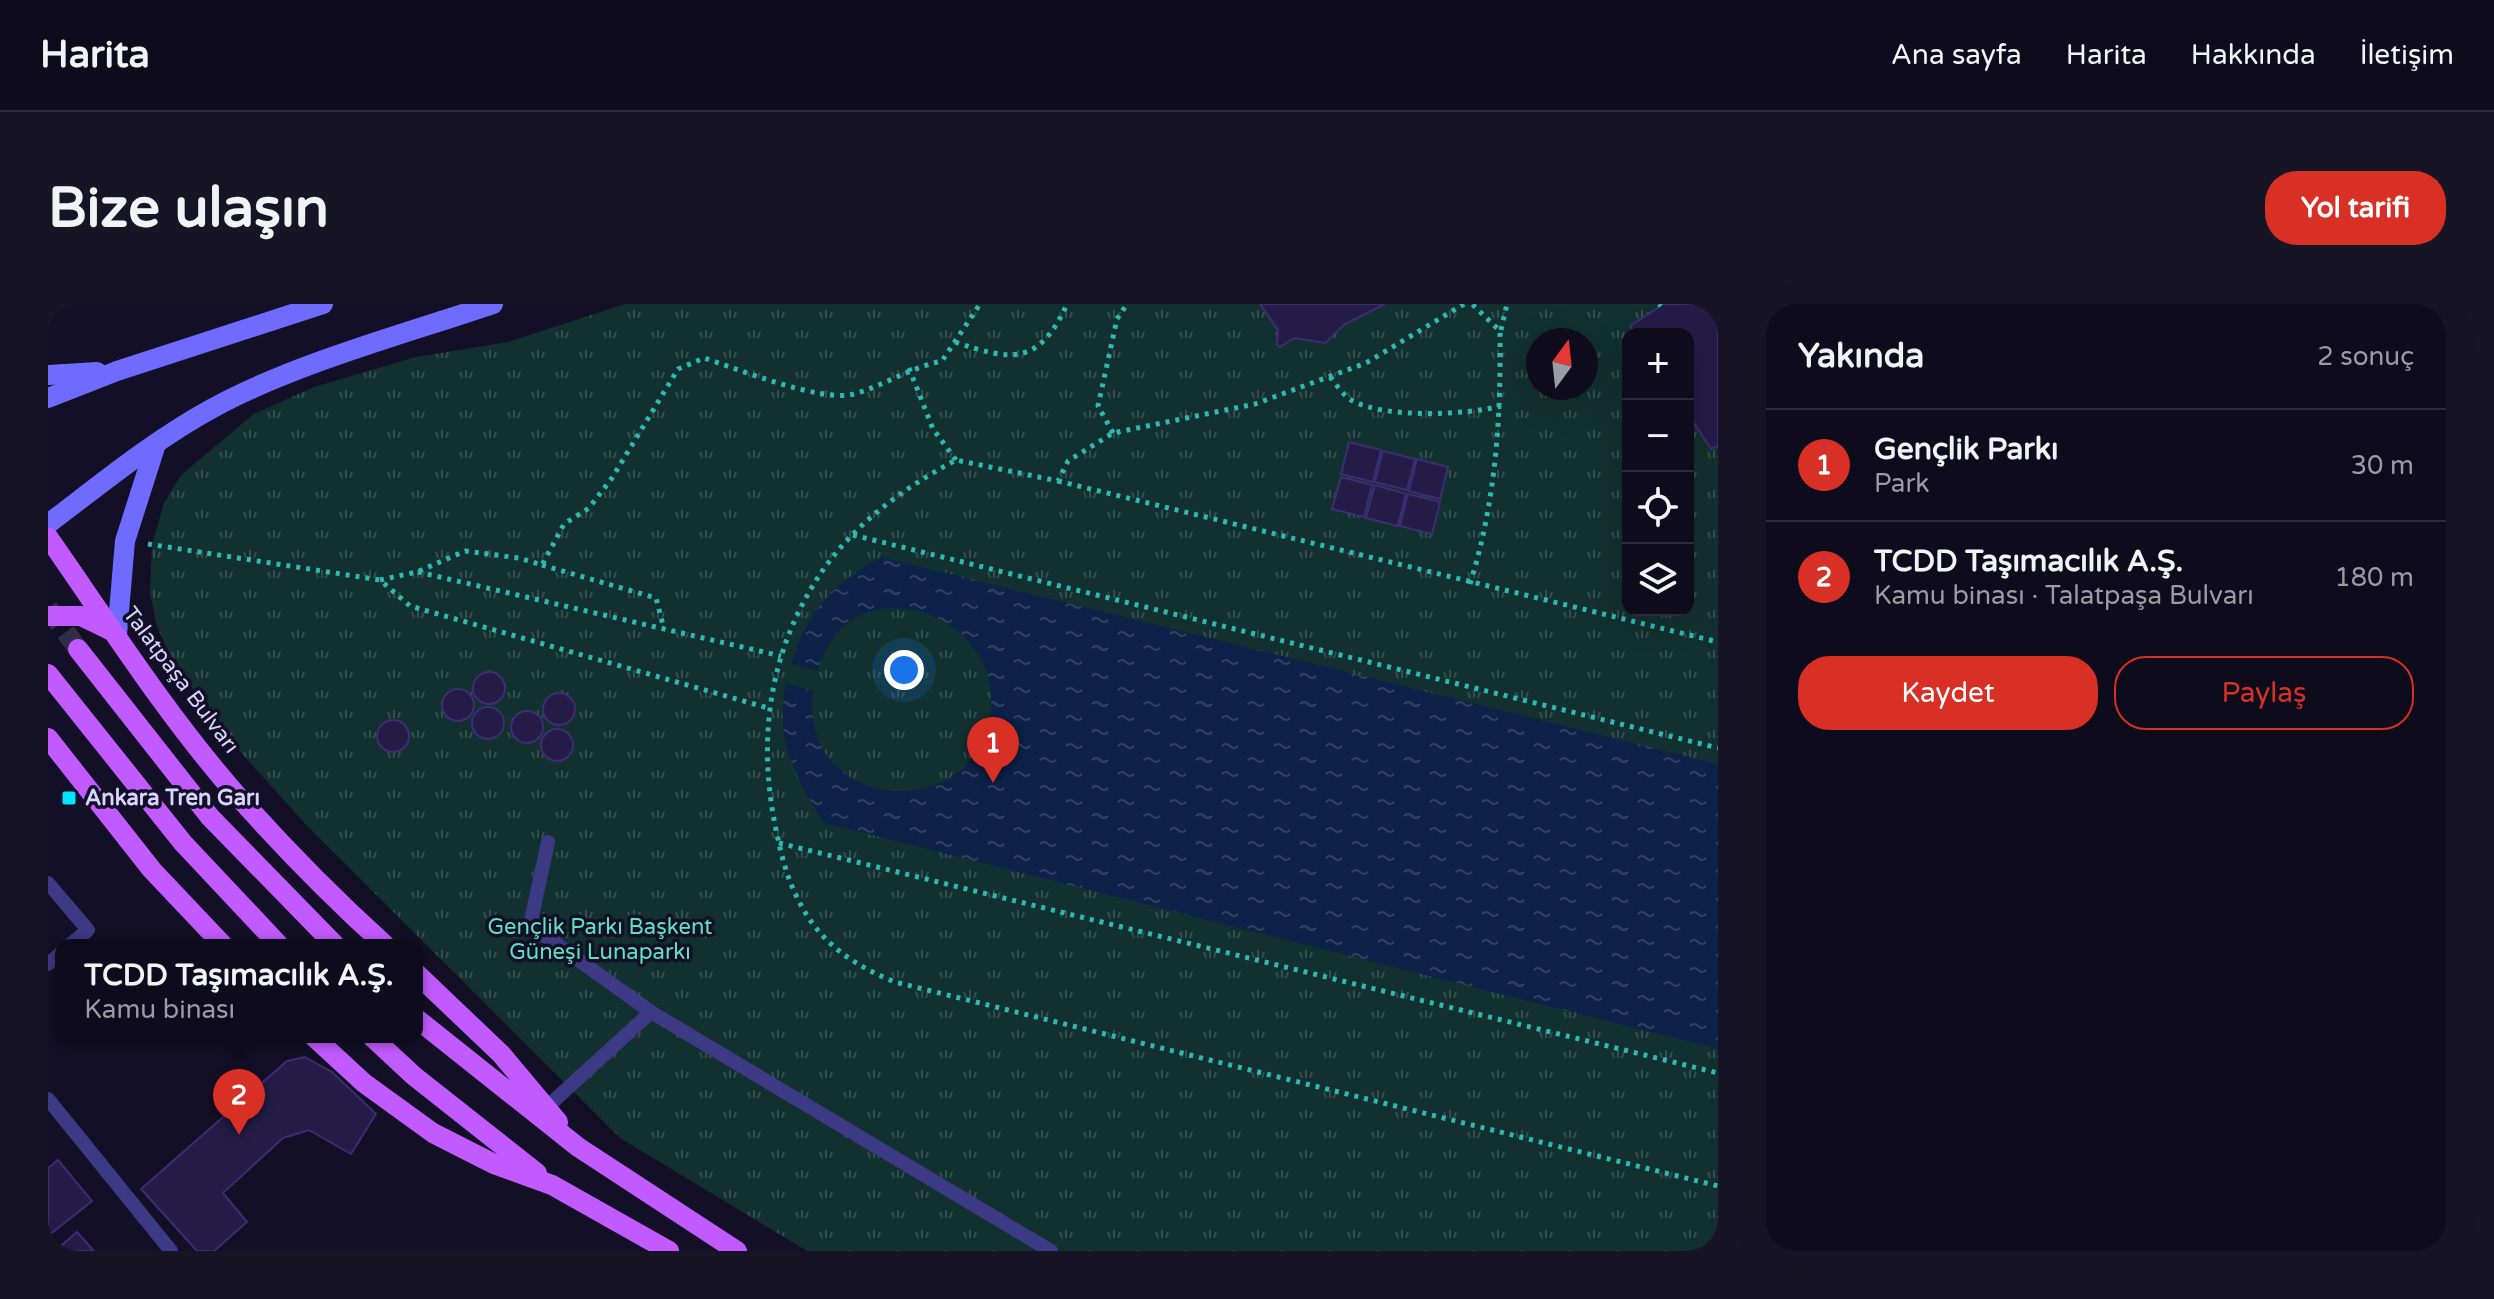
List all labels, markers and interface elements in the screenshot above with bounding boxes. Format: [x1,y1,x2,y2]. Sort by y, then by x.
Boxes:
text: Harita [40,32,150,78]
text: Ana sayfa [1891,38,2022,72]
text: Harita [2066,38,2147,72]
text: Hakkında [2191,38,2316,72]
text: İletişim [2360,38,2454,72]
button: Yol tarifi [2265,171,2446,245]
text: Bize ulaşın [48,175,329,242]
north arrow [1526,328,1598,400]
map controls [1622,328,1694,616]
button: + [1622,328,1694,400]
text: Yakında [1798,336,1924,377]
text: 2 sonuç [2317,341,2414,372]
button: − [1622,400,1694,472]
text: Gençlik Parkı [1874,431,2059,468]
text: 1 [1816,450,1832,481]
text: 30 m [2351,450,2414,481]
text: Park [1874,468,1930,499]
button: locate [1622,472,1694,544]
text: TCDD Taşımacılık A.Ş. [1874,543,2183,580]
button: layers [1622,544,1694,616]
text: 2 [1816,562,1832,593]
text: 180 m [2334,562,2414,593]
text: Kamu binası · Talatpaşa Bulvarı [1874,580,2254,611]
street label: Talatpaşa Bulvarı [117,602,245,758]
your location [884,650,924,690]
button: Kaydet [1798,656,2098,730]
button: Paylaş [2114,656,2414,730]
pin: 1 [967,717,1019,783]
place label: Ankara Tren Garı [85,785,260,811]
marker: Ankara Tren Garı [60,789,78,807]
park label: Gençlik Parkı Başkent Güneşi Lunaparkı [487,914,713,965]
popup [55,939,423,1043]
text: TCDD Taşımacılık A.Ş. [84,957,394,994]
text: Kamu binası [84,994,235,1025]
pin: 2 [213,1069,265,1135]

